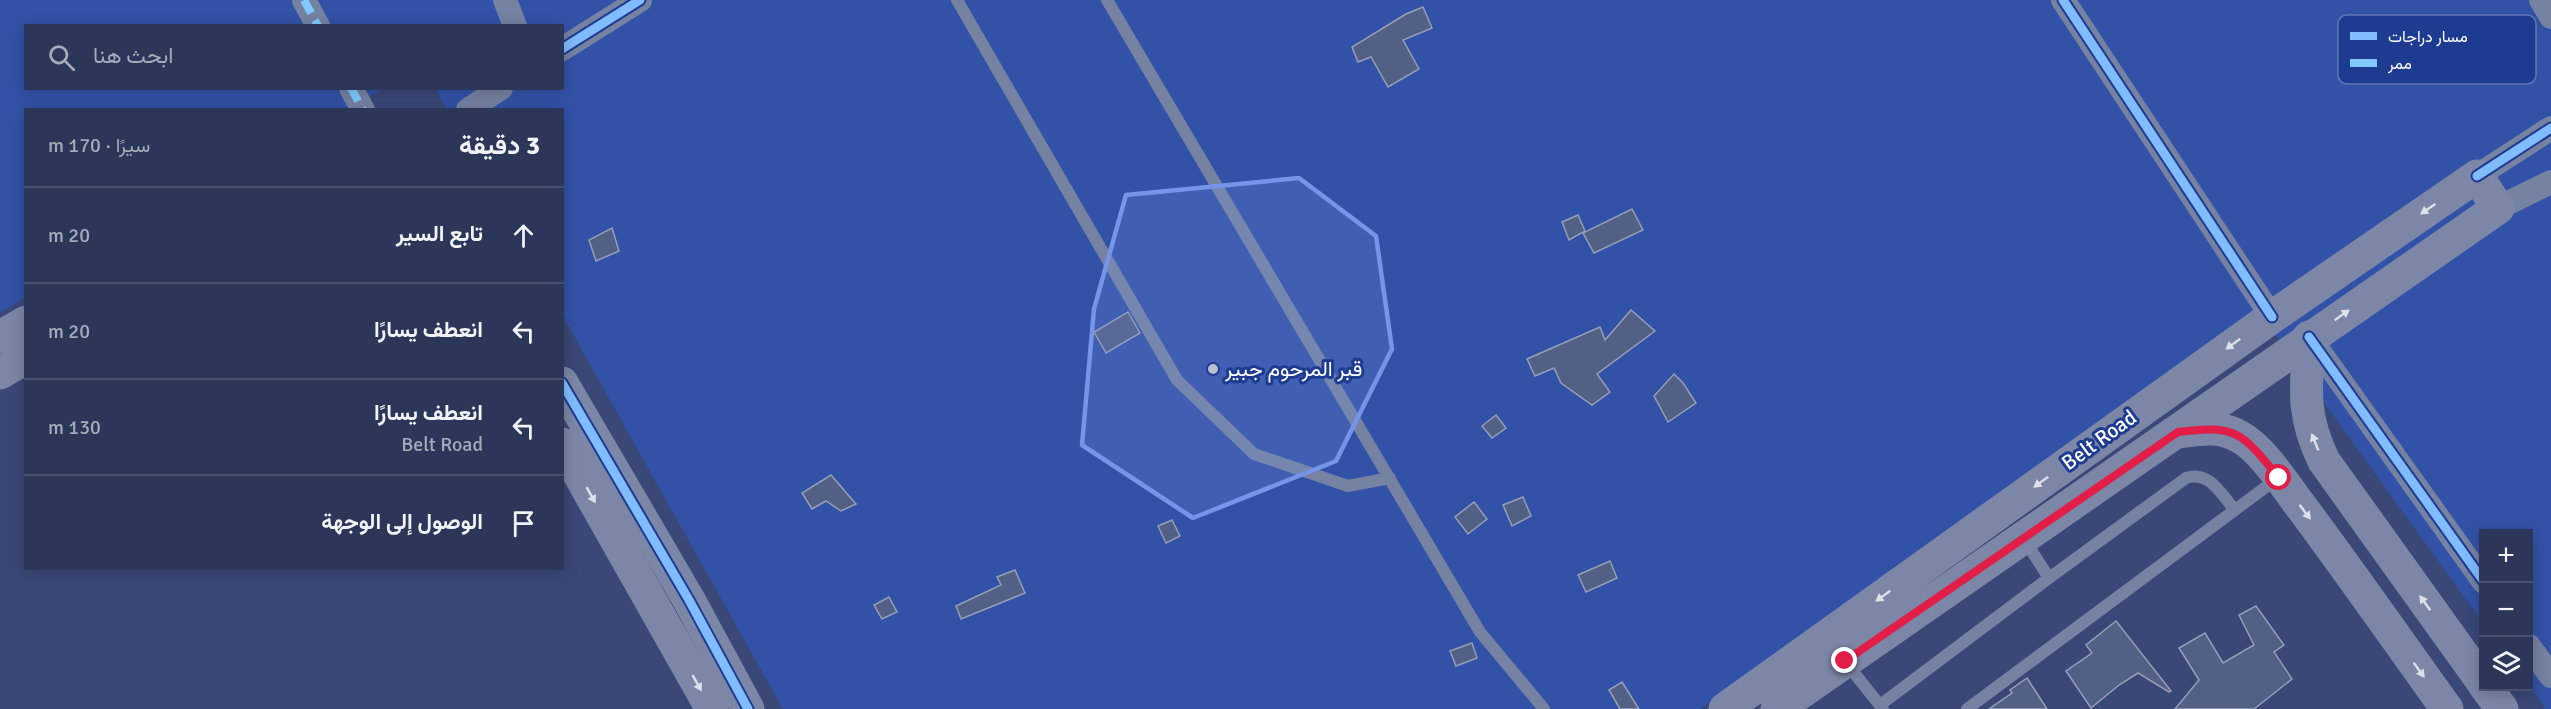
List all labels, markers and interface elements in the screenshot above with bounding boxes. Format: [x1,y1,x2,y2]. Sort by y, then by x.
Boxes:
legend [2338,15,2536,84]
search box [24,24,564,90]
text: مسار دراجات [2388,27,2468,47]
icon: search [45,41,78,74]
text: ابحث هنا [93,42,173,69]
text: ممر [2387,54,2412,74]
text: 3 دقيقة [459,130,540,162]
text: سيرًا · 170 m [48,133,150,158]
one-way arrow [2421,203,2437,215]
icon: ahead [507,219,540,252]
text: تابع السير [396,220,483,247]
text: 20 m [48,223,90,248]
one-way arrow [2333,309,2349,321]
icon: left [507,315,540,348]
text: انعطف يسارًا [374,316,483,343]
text: 20 m [48,319,90,344]
one-way arrow [2226,338,2242,350]
place label: قبر المرحوم جبير [1224,356,1362,383]
marker: قبر المرحوم جبير [1206,362,1220,376]
text: انعطف يسارًا [374,399,483,426]
street label: Belt Road [2057,404,2141,476]
icon: left [507,411,540,444]
text: 130 m [48,415,101,440]
text: Belt Road [401,432,483,457]
one-way arrow [2310,432,2320,450]
route start [2265,464,2291,490]
one-way arrow [2033,476,2049,487]
one-way arrow [586,487,596,504]
one-way arrow [2298,504,2310,519]
icon: arrive [507,507,540,540]
text: الوصول إلى الوجهة [321,508,483,535]
map controls [2479,529,2533,691]
button: + [2479,529,2533,583]
button: − [2479,583,2533,637]
one-way arrow [1875,590,1891,602]
one-way arrow [2419,595,2431,610]
button: layers [2479,637,2533,691]
route end [1831,647,1857,673]
one-way arrow [2413,661,2425,677]
one-way arrow [692,675,702,692]

